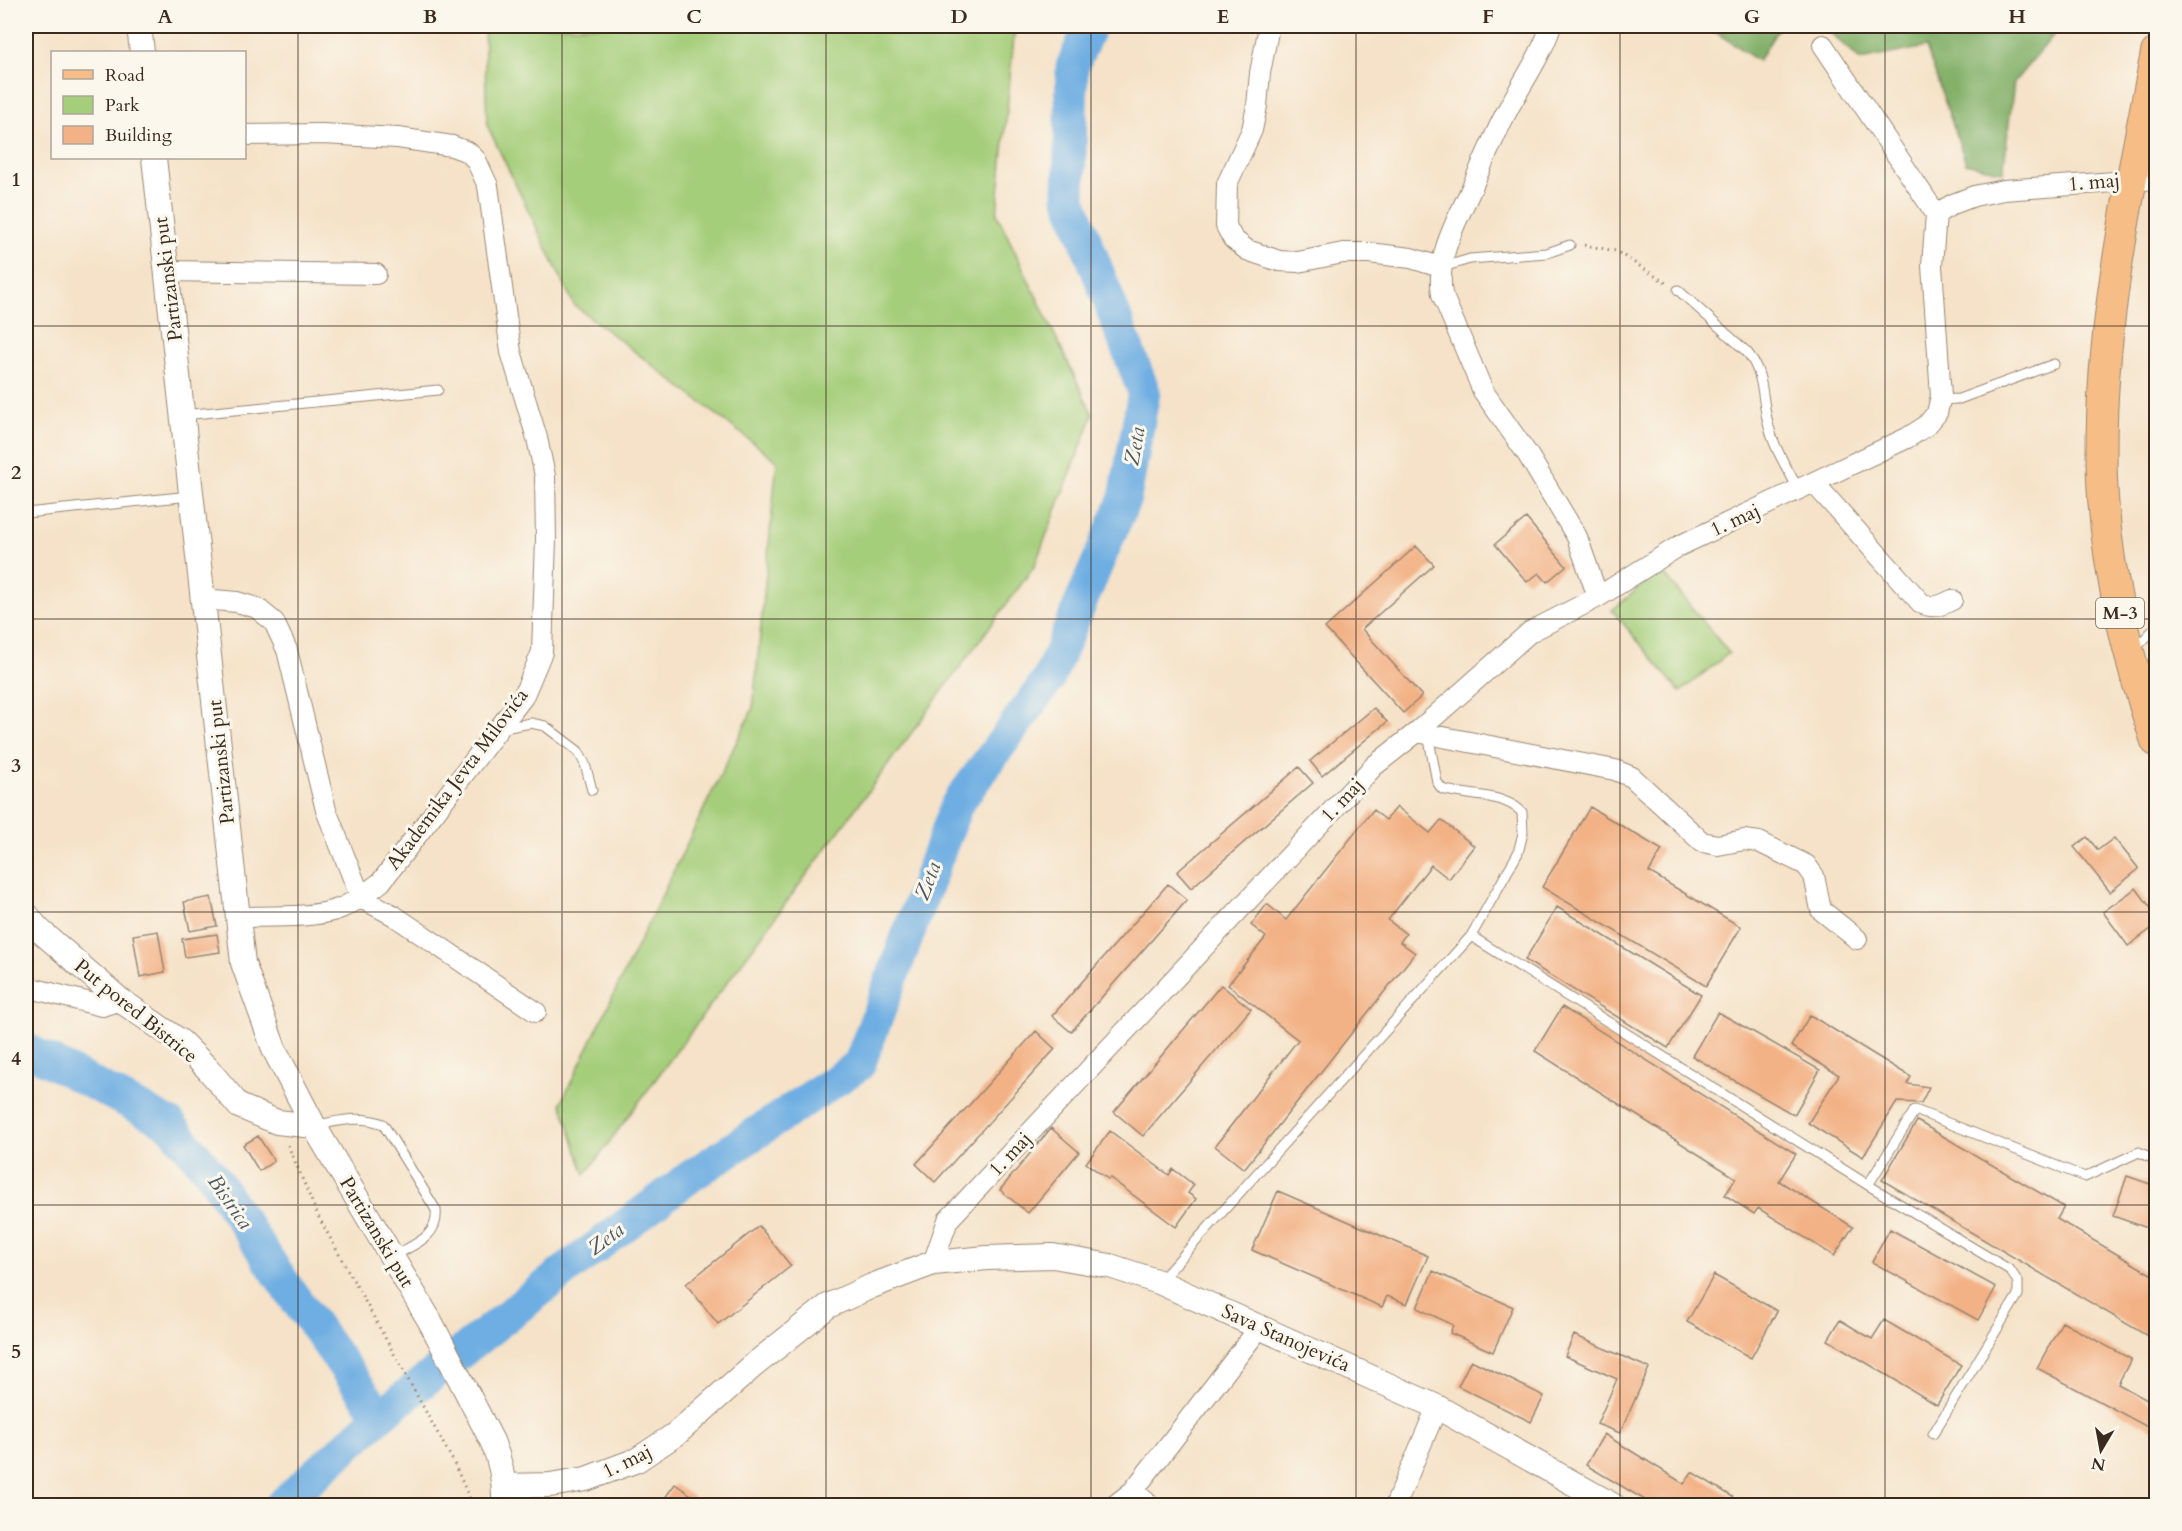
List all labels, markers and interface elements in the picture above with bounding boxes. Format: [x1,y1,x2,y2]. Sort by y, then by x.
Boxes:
text: A [157,3,173,30]
text: B [423,3,437,30]
text: C [686,3,702,30]
text: D [950,3,968,30]
text: E [1217,3,1229,30]
text: F [1482,3,1494,30]
text: G [1744,3,1760,30]
text: H [2008,3,2026,30]
legend [51,51,246,159]
text: Road [105,63,145,88]
text: Park [105,93,140,118]
text: Building [105,123,173,148]
text: 1 [11,166,21,193]
street label: 1. maj [2067,166,2121,198]
street label: Partizanski put [147,215,189,343]
water label: Zeta [1117,424,1153,468]
text: 2 [11,459,21,486]
street label: 1. maj [1706,497,1764,543]
road number: M-3 [2096,598,2144,628]
street label: Akademika Jevta Milovića [380,682,534,875]
street label: Partizanski put [201,698,241,826]
text: 3 [11,752,21,779]
street label: 1. maj [1314,772,1370,828]
water label: Zeta [908,858,948,904]
street label: Put pored Bistrice [69,953,203,1069]
text: 4 [11,1045,21,1072]
street label: 1. maj [982,1126,1038,1182]
water label: Bistrica [201,1169,259,1235]
street label: Partizanski put [333,1171,421,1293]
water label: Zeta [582,1216,630,1262]
street label: Sava Stanojevića [1217,1298,1355,1379]
text: 5 [11,1338,21,1365]
north arrow [2071,1420,2131,1480]
street label: 1. maj [598,1437,656,1485]
text: N [2090,1452,2107,1476]

